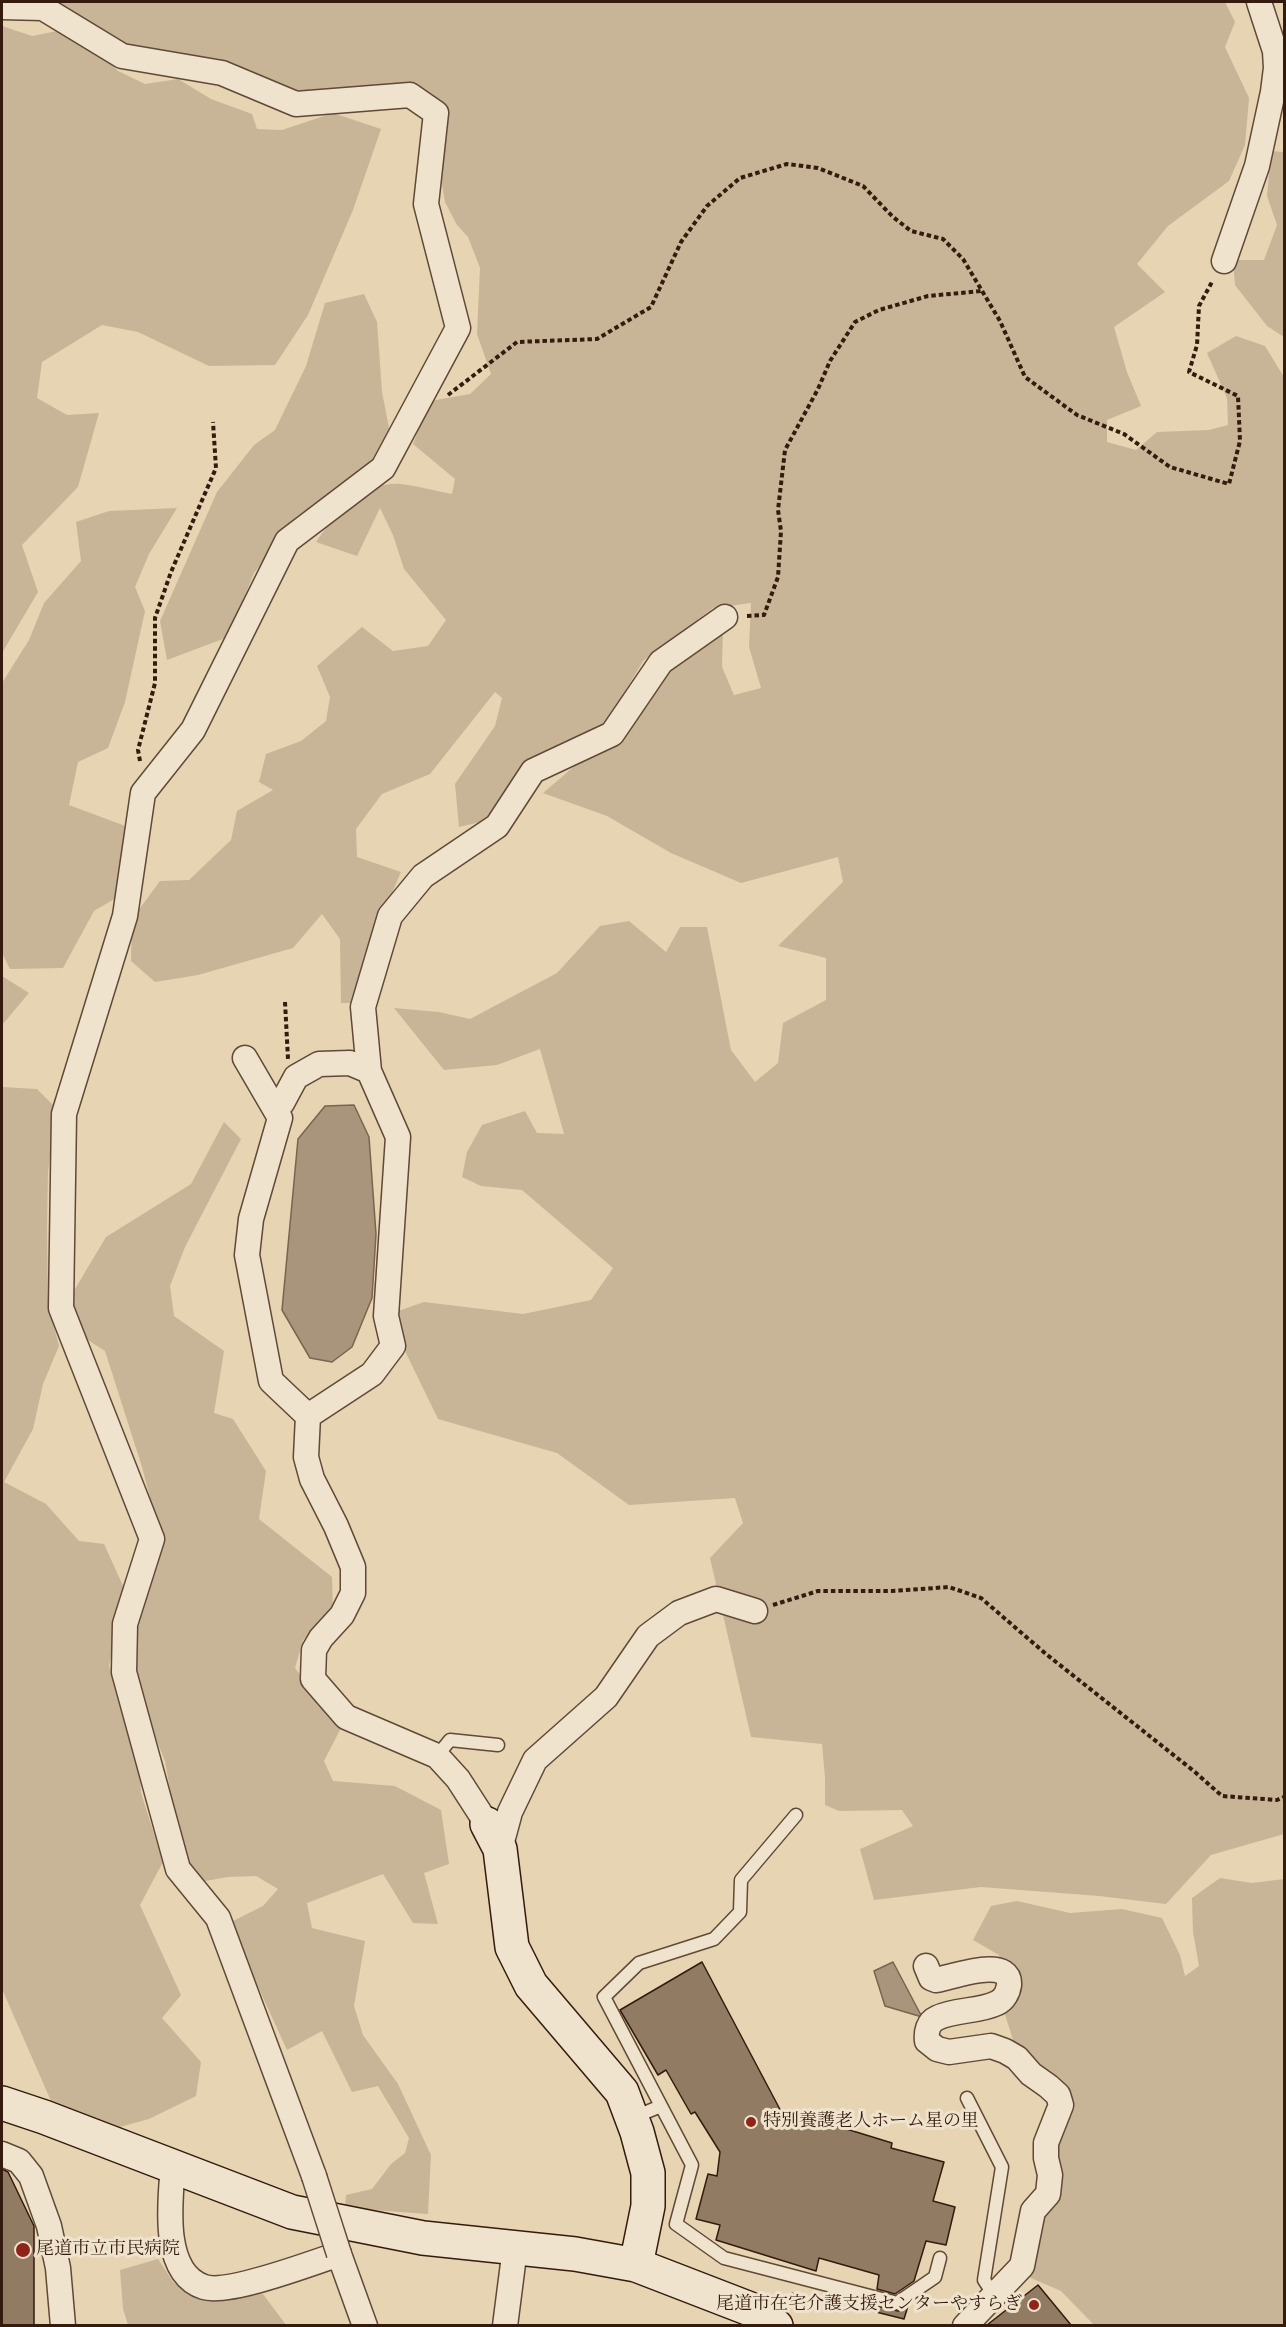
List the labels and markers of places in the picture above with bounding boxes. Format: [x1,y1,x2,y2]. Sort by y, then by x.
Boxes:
place label: 特別養護老人ホーム星の里 [763,2111,979,2133]
marker: 特別養護老人ホーム星の里 [744,2115,758,2129]
place label: 尾道市立市民病院 [36,2239,180,2261]
marker: 尾道市立市民病院 [14,2241,32,2259]
place label: 尾道市在宅介護支援センターやすらぎ [716,2294,1022,2316]
marker: 尾道市在宅介護支援センターやすらぎ [1027,2298,1041,2312]

